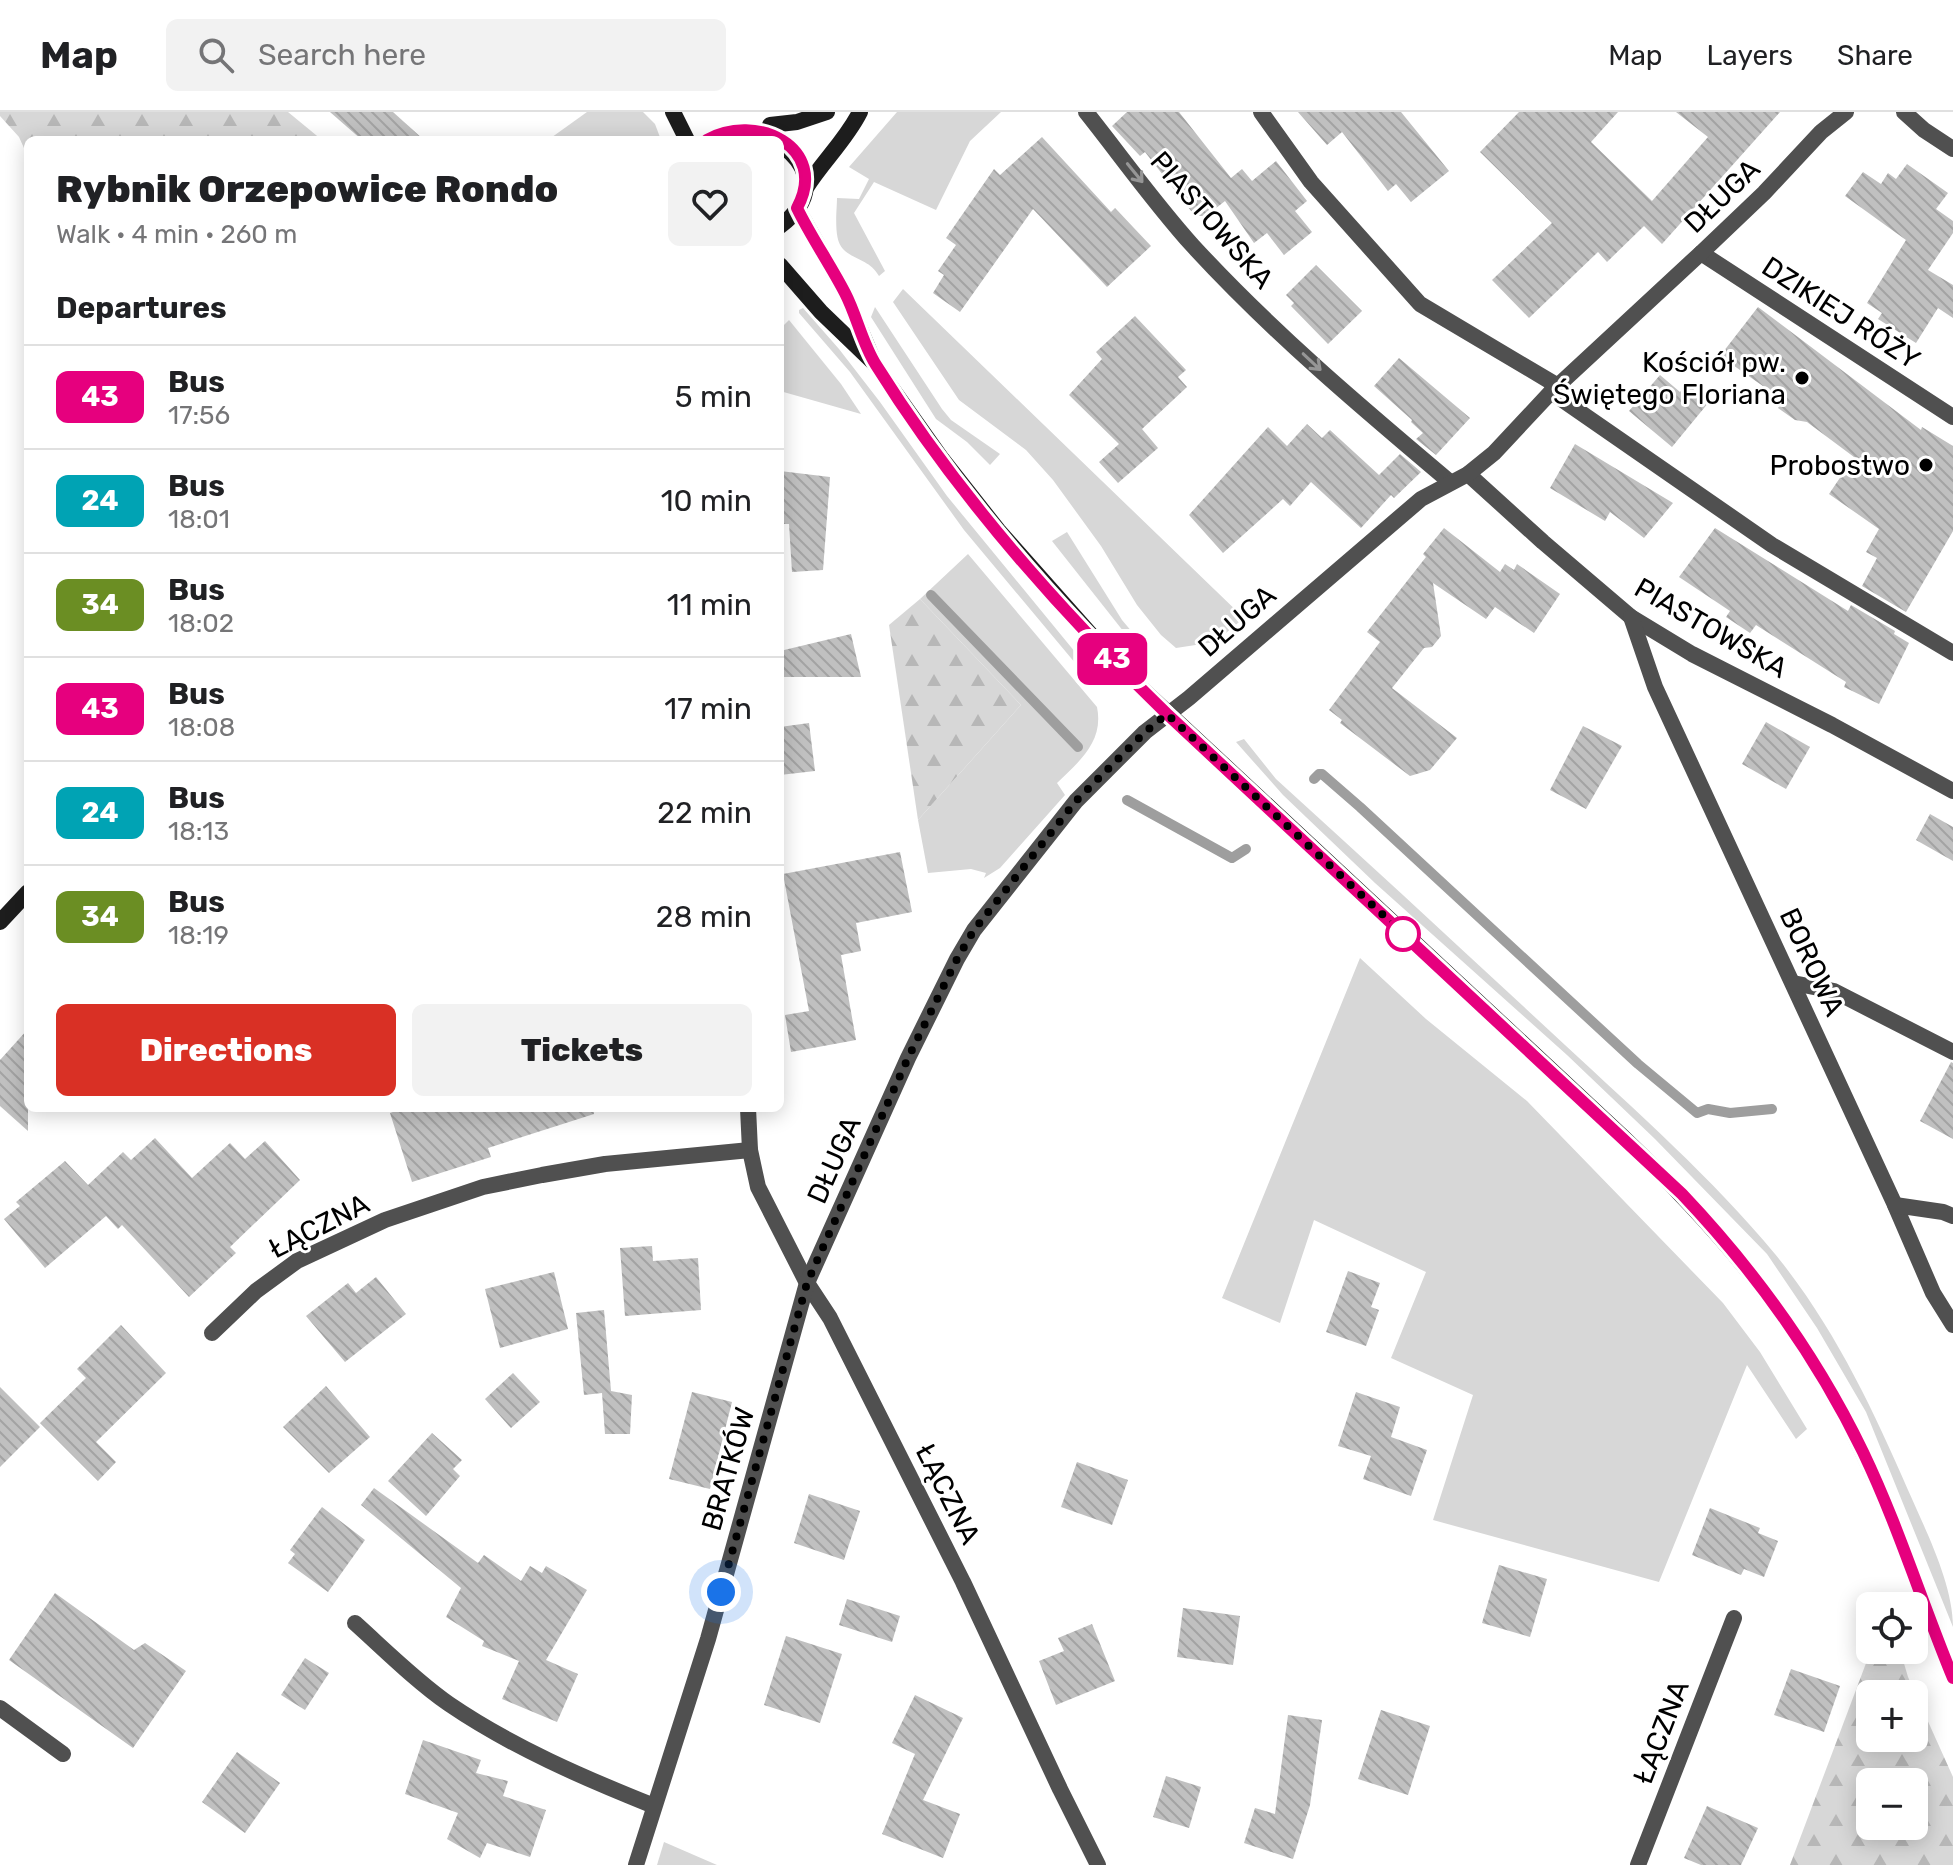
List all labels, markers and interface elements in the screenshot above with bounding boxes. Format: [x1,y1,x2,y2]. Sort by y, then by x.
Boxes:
search box [166,19,726,91]
text: Map [40,32,118,78]
icon: search [194,33,238,77]
text: Search here [258,37,426,73]
text: Map [1608,39,1663,72]
text: Layers [1707,39,1793,72]
text: Share [1837,39,1913,72]
street label: PIASTOWSKA [1143,145,1281,296]
street label: DŁUGA [1677,152,1767,240]
button: heart [668,162,752,246]
one-way arrow [1126,162,1143,183]
text: Rybnik Orzepowice Rondo [56,166,558,212]
text: Walk · 4 min · 260 m [56,219,297,250]
street label: DZIKIEJ RÓŻY [1756,250,1926,376]
text: Departures [56,290,227,326]
place label: Kościół pw. Świętego Floriana [1553,346,1786,411]
one-way arrow [1302,353,1322,372]
text: Bus [168,364,225,400]
marker: Kościół pw. Świętego Floriana [1793,369,1811,387]
text: 5 min [675,379,752,415]
text: 43 [81,380,119,413]
text: 17:56 [168,400,230,431]
place label: Probostwo [1770,449,1910,482]
marker: Probostwo [1917,456,1935,474]
text: Bus [168,468,225,504]
text: 10 min [661,483,752,519]
text: 24 [81,484,119,517]
text: 18:01 [168,504,230,535]
street label: PIASTOWSKA [1629,571,1793,685]
text: Bus [168,572,225,608]
street label: DŁUGA [1192,578,1283,664]
text: 11 min [667,587,752,623]
text: 34 [81,588,119,621]
text: 18:02 [168,608,234,639]
line badge: 43 [1076,633,1148,685]
text: 43 [1093,642,1131,675]
text: Bus [168,676,225,712]
text: 17 min [664,691,752,727]
text: 43 [81,692,119,725]
text: 18:08 [168,712,235,743]
text: Bus [168,780,225,816]
text: 22 min [657,795,752,831]
text: 24 [81,796,119,829]
text: 18:13 [168,816,229,847]
text: Bus [168,884,225,920]
text: 28 min [656,899,752,935]
text: 34 [81,900,119,933]
street label: BOROWA [1773,903,1851,1021]
unlabelled marker [1386,917,1420,951]
text: 18:19 [168,920,229,951]
button: Directions [56,1004,396,1096]
button: Tickets [412,1004,752,1096]
street label: DŁUGA [800,1111,868,1209]
street label: ŁĄCZNA [263,1187,375,1265]
street label: BRATKÓW [695,1403,761,1535]
street label: ŁĄCZNA [909,1438,987,1550]
your location [701,1572,741,1612]
map controls [1856,1592,1928,1840]
button: locate [1856,1592,1928,1664]
street label: ŁĄCZNA [1626,1675,1696,1788]
button: + [1856,1680,1928,1752]
button: − [1856,1768,1928,1840]

